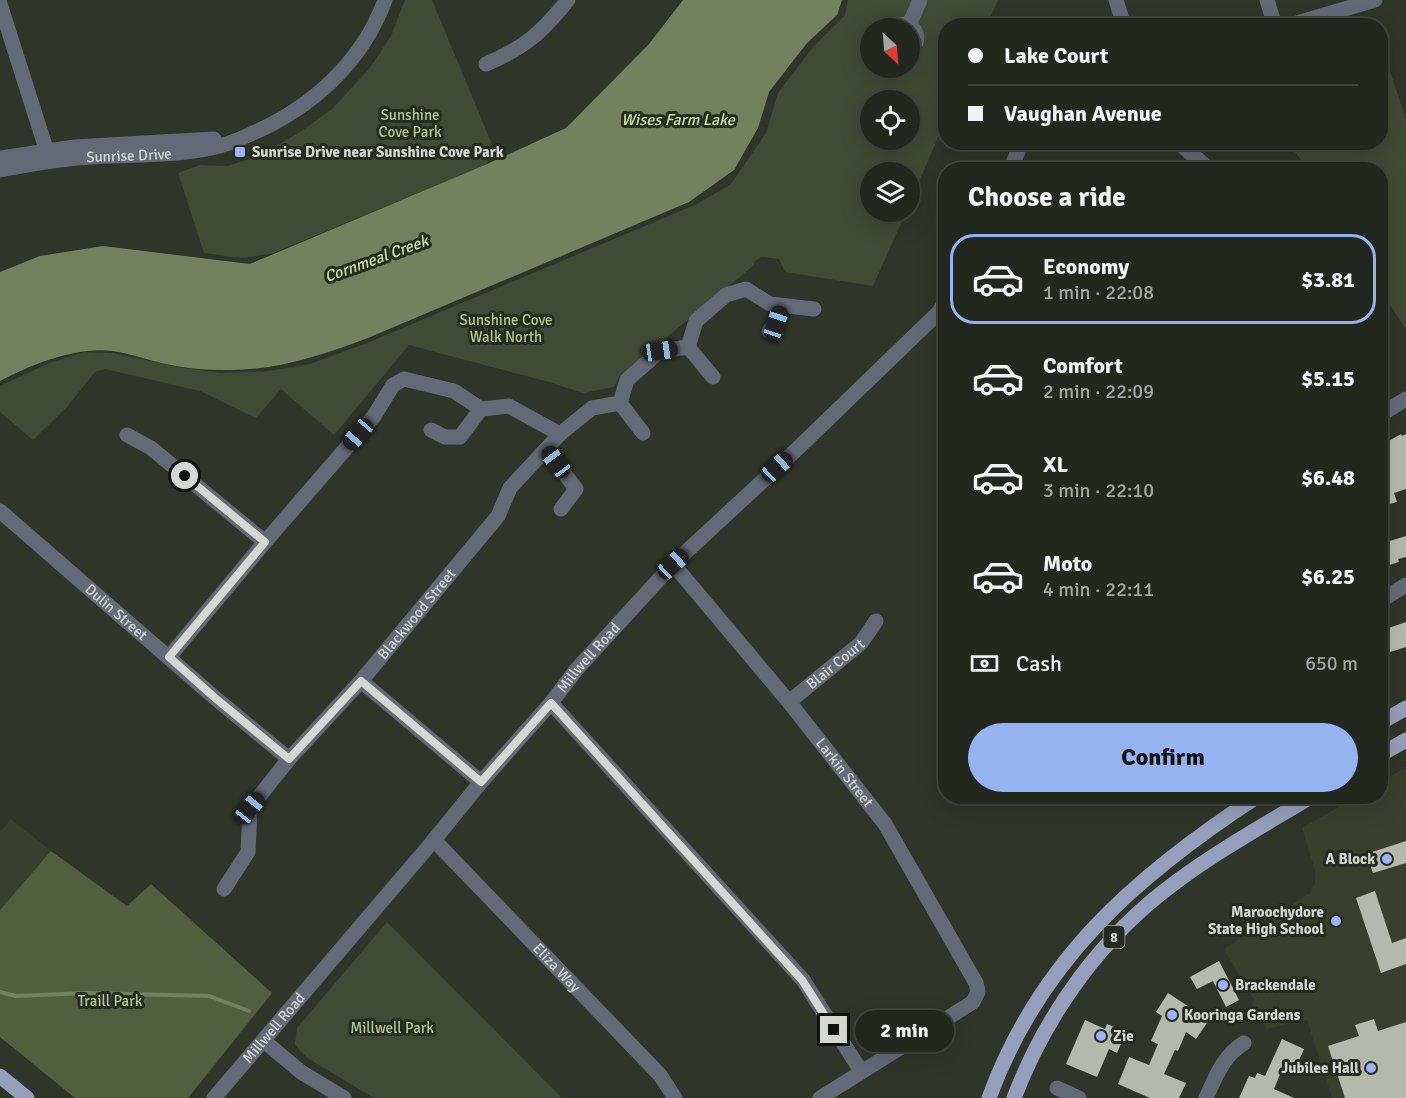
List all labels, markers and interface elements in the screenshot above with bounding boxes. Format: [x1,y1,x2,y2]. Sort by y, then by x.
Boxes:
north arrow [860,18,920,78]
map controls [860,18,920,222]
text: Lake Court [1004,42,1108,69]
button: locate [860,90,920,150]
text: Vaughan Avenue [1004,100,1162,127]
park label: Sunshine Cove Park [379,106,442,141]
water label: Wises Farm Lake [621,110,736,130]
place label: Sunrise Drive near Sunshine Cove Park [252,143,504,161]
street label: Sunrise Drive [86,144,172,166]
marker: Sunrise Drive near Sunshine Cove Park [233,145,247,159]
button: layers [860,162,920,222]
text: Choose a ride [968,181,1126,214]
water label: Cornmeal Creek [322,230,433,287]
icon: car [971,252,1025,306]
text: Economy [1043,253,1129,280]
text: $3.81 [1301,266,1355,293]
text: 1 min · 22:08 [1043,280,1154,305]
car [762,303,790,343]
park label: Sunshine Cove Walk North [459,311,553,346]
car [641,340,679,362]
icon: car [971,351,1025,405]
text: Comfort [1043,352,1123,379]
text: $5.15 [1301,365,1355,392]
text: 2 min · 22:09 [1043,379,1154,404]
car [339,415,377,453]
car [538,442,574,482]
car [758,448,796,486]
icon: car [971,450,1025,504]
text: XL [1043,451,1068,478]
route start [171,462,198,489]
text: $6.48 [1301,464,1355,491]
text: 3 min · 22:10 [1043,478,1154,503]
car [654,545,692,583]
icon: car [971,549,1025,603]
text: Moto [1043,550,1092,577]
text: $6.25 [1301,563,1355,590]
street label: Blackwood Street [374,565,459,663]
text: 4 min · 22:11 [1043,577,1154,602]
street label: Dulin Street [81,580,151,644]
street label: Millwell Road [553,619,624,696]
street label: Blair Court [803,635,868,693]
icon: cash [968,647,1001,680]
text: Cash [1016,650,1062,677]
text: 650 m [1305,651,1358,676]
button: Confirm [968,723,1358,792]
street label: Larkin Street [812,734,877,811]
car [232,788,268,828]
place label: A Block [1326,850,1375,868]
marker: A Block [1380,852,1394,866]
place label: Maroochydore State High School [1208,903,1324,938]
marker: Maroochydore State High School [1329,914,1343,928]
road number: 8 [1104,926,1124,948]
street label: Eliza Way [529,939,584,996]
place label: Brackendale [1235,976,1316,994]
marker: Brackendale [1216,978,1230,992]
street label: Millwell Road [239,989,309,1067]
park label: Traill Park [78,992,143,1010]
place label: Kooringa Gardens [1184,1006,1301,1024]
marker: Kooringa Gardens [1165,1008,1179,1022]
callout: 2 min [855,1009,954,1051]
route end [820,1016,847,1043]
text: 2 min [880,1018,929,1043]
park label: Millwell Park [350,1019,434,1037]
place label: Zie [1113,1027,1134,1045]
marker: Zie [1094,1029,1108,1043]
place label: Jubilee Hall [1281,1059,1359,1077]
marker: Jubilee Hall [1364,1061,1378,1075]

